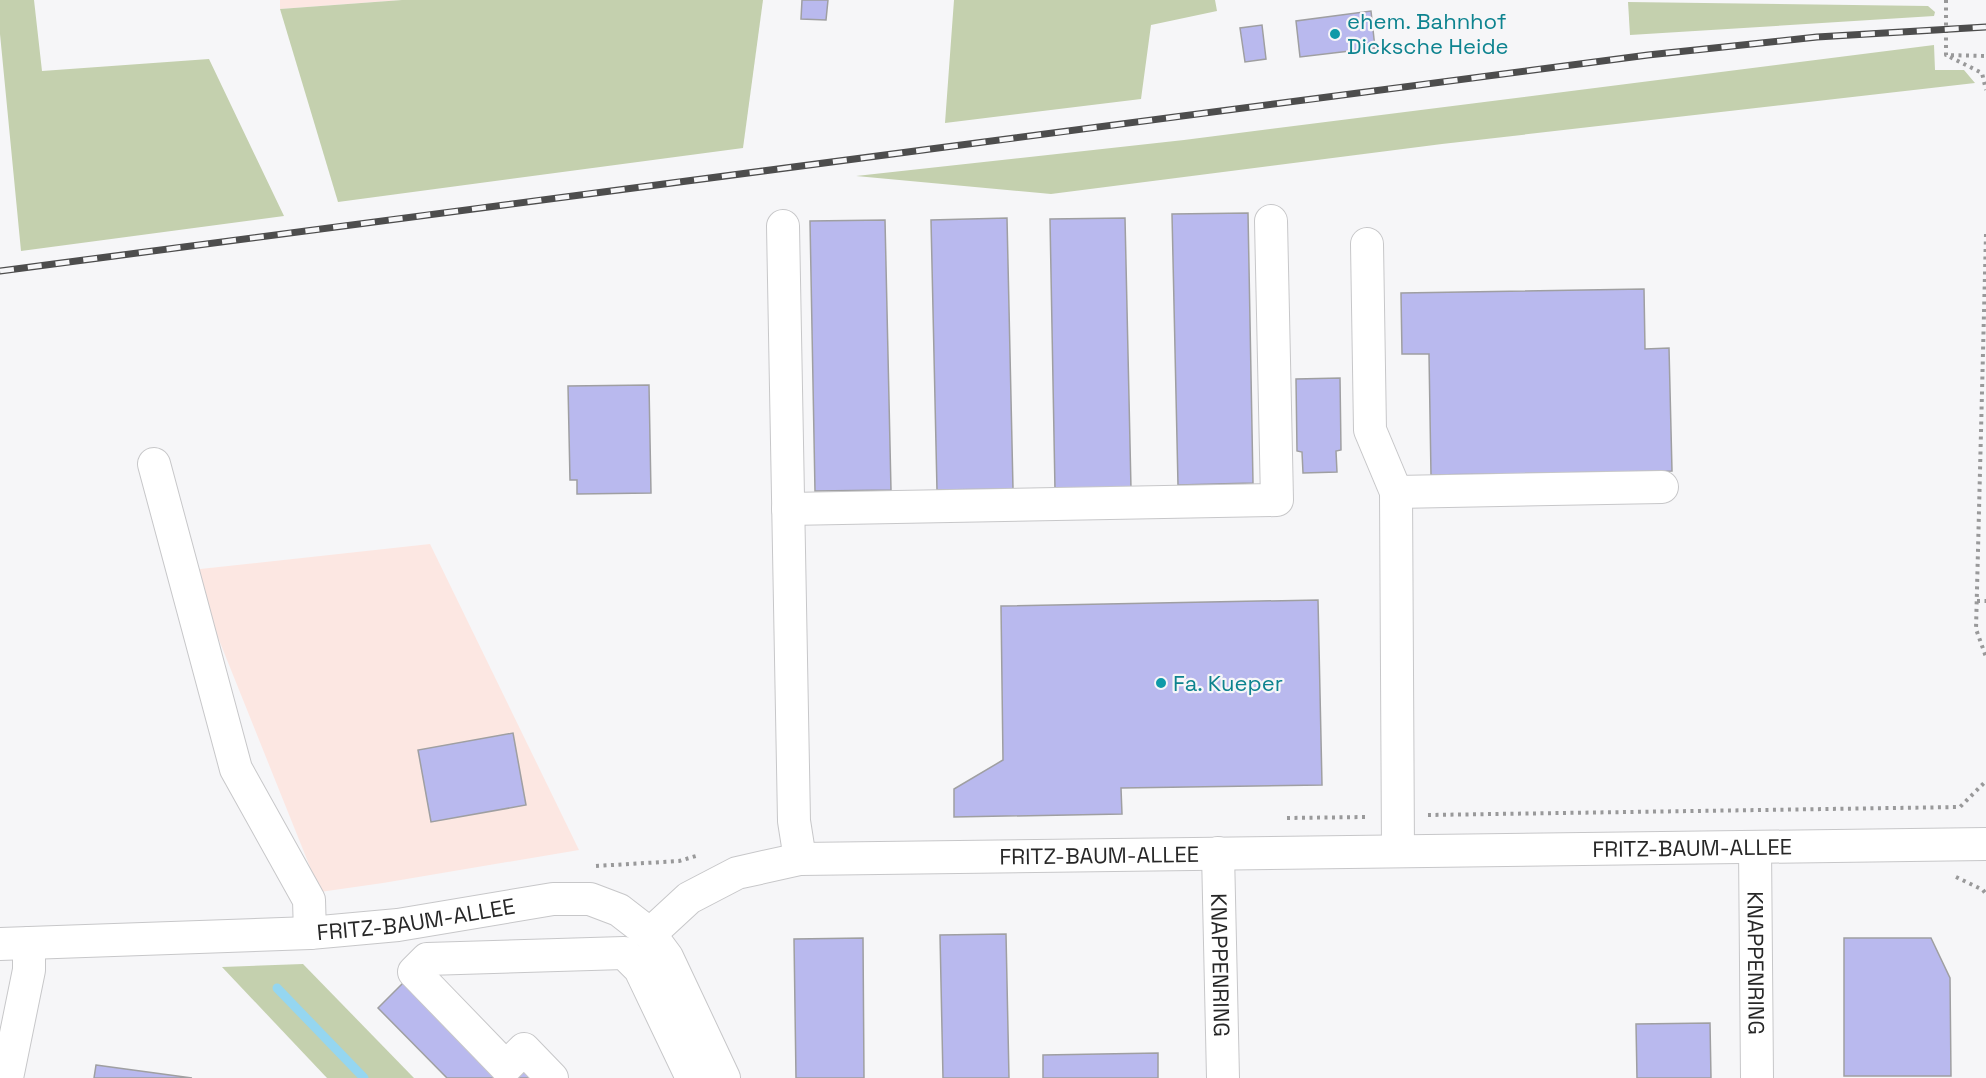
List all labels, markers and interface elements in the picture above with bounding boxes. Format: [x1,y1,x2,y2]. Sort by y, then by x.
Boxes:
place label: ehem. Bahnhof Dicksche Heide [1347,7,1509,60]
marker: ehem. Bahnhof Dicksche Heide [1328,27,1342,41]
place label: Fa. Kueper [1173,669,1283,697]
marker: Fa. Kueper [1154,676,1168,690]
street label: FRITZ-BAUM-ALLEE [1592,832,1792,863]
street label: FRITZ-BAUM-ALLEE [999,840,1199,870]
street label: KNAPPENRING [1741,891,1771,1035]
street label: FRITZ-BAUM-ALLEE [316,892,517,946]
street label: KNAPPENRING [1205,893,1236,1037]

